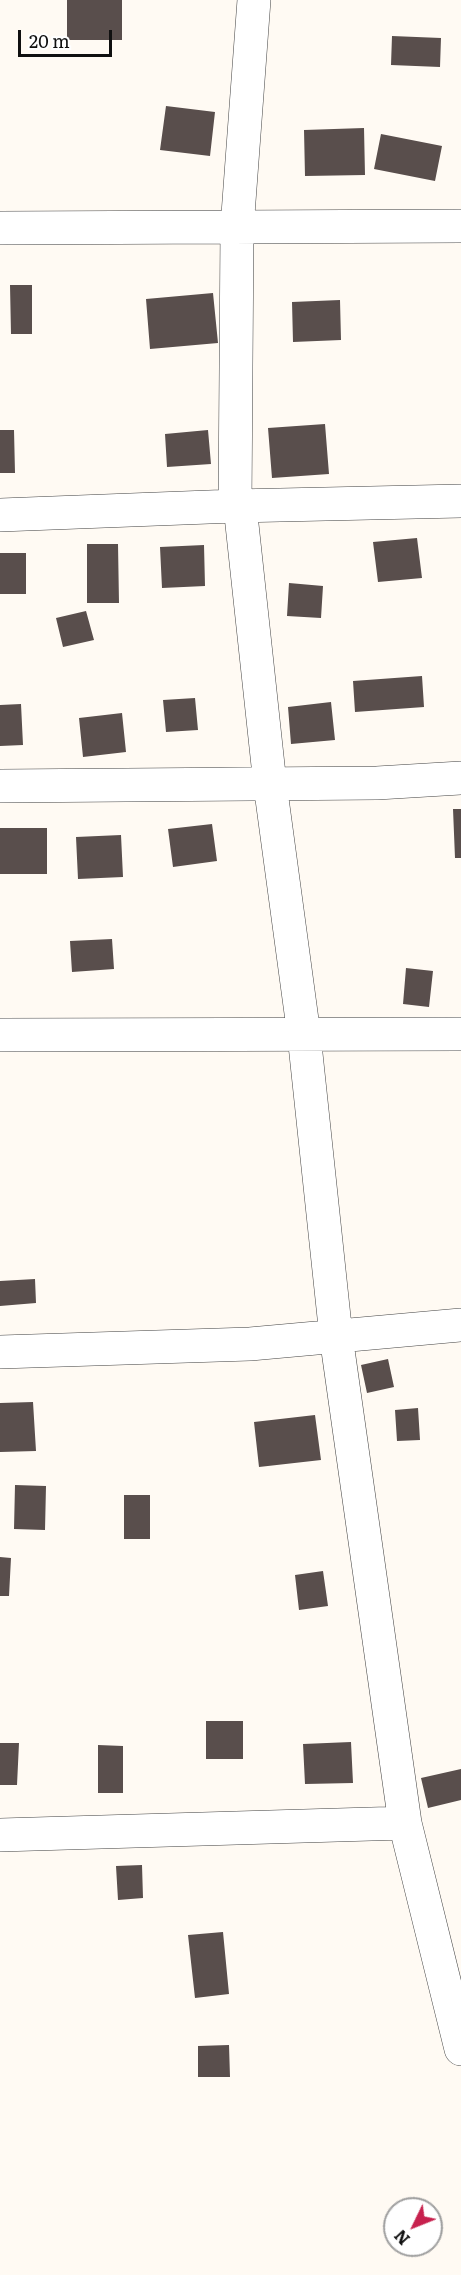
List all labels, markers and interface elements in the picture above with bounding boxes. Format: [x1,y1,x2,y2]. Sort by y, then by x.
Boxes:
scale bar [21,18,116,56]
text: 20 m [29,27,70,54]
north arrow [383,2197,443,2257]
text: N [388,2225,415,2251]

